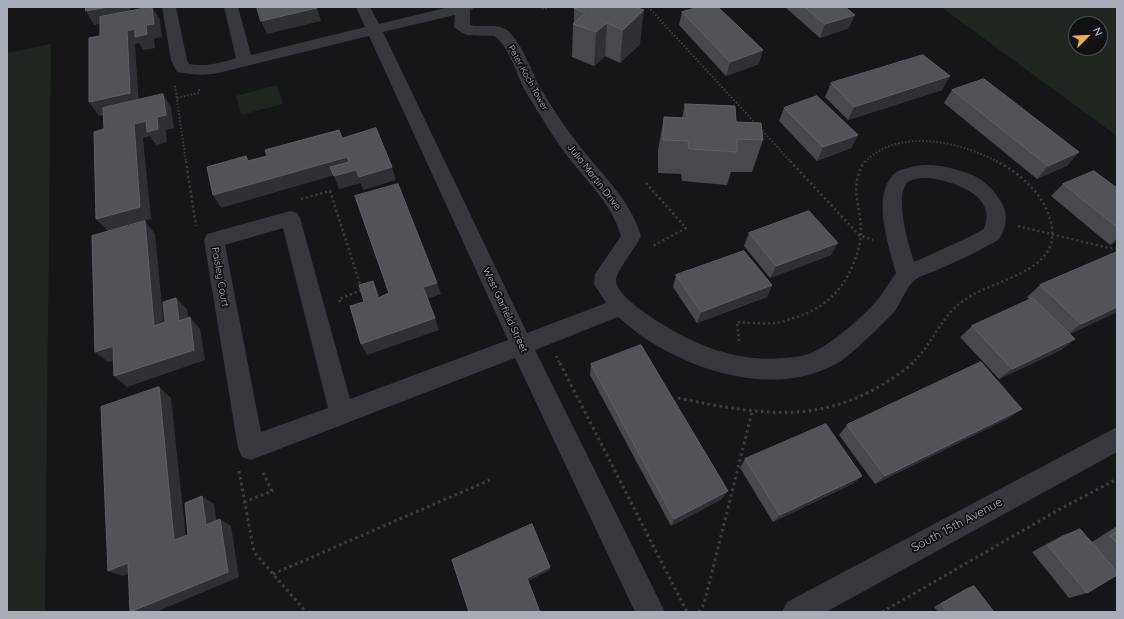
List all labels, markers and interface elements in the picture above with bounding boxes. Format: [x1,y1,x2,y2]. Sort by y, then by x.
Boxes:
north arrow [1068,16,1108,56]
text: N [1090,25,1106,38]
street label: Peter Koch Tower [506,43,550,113]
street label: Julia Martin Drive [564,141,624,213]
street label: Paisley Court [209,246,231,308]
street label: West Garfield Street [480,265,530,355]
street label: South 15th Avenue [909,495,1005,555]

